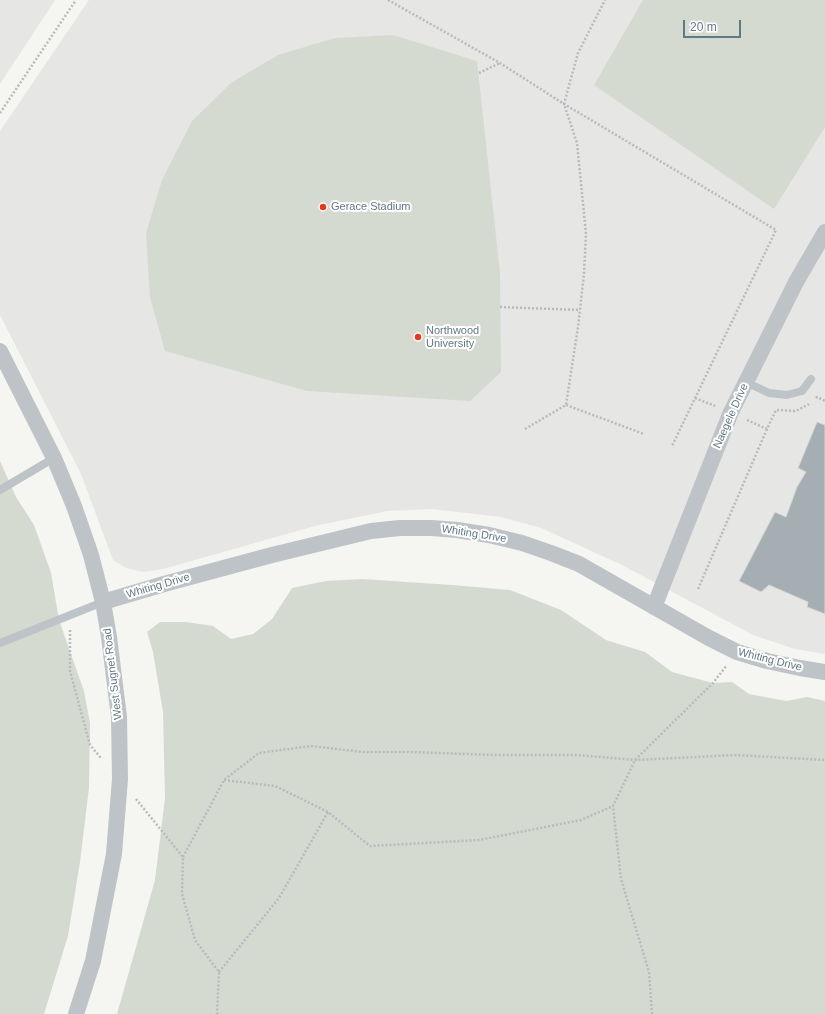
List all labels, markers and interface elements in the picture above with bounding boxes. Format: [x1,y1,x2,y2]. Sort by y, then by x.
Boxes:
scale bar [685,12,743,38]
text: 20 m [690,20,717,34]
place label: Gerace Stadium [331,200,410,214]
marker: Gerace Stadium [318,202,328,212]
place label: Northwood University [426,324,479,350]
marker: Northwood University [413,332,423,342]
street label: Naegele Drive [711,381,751,451]
street label: Whiting Drive [441,522,507,546]
street label: Whiting Drive [125,571,191,601]
street label: West Sugnet Road [101,627,125,721]
street label: Whiting Drive [737,646,803,674]

